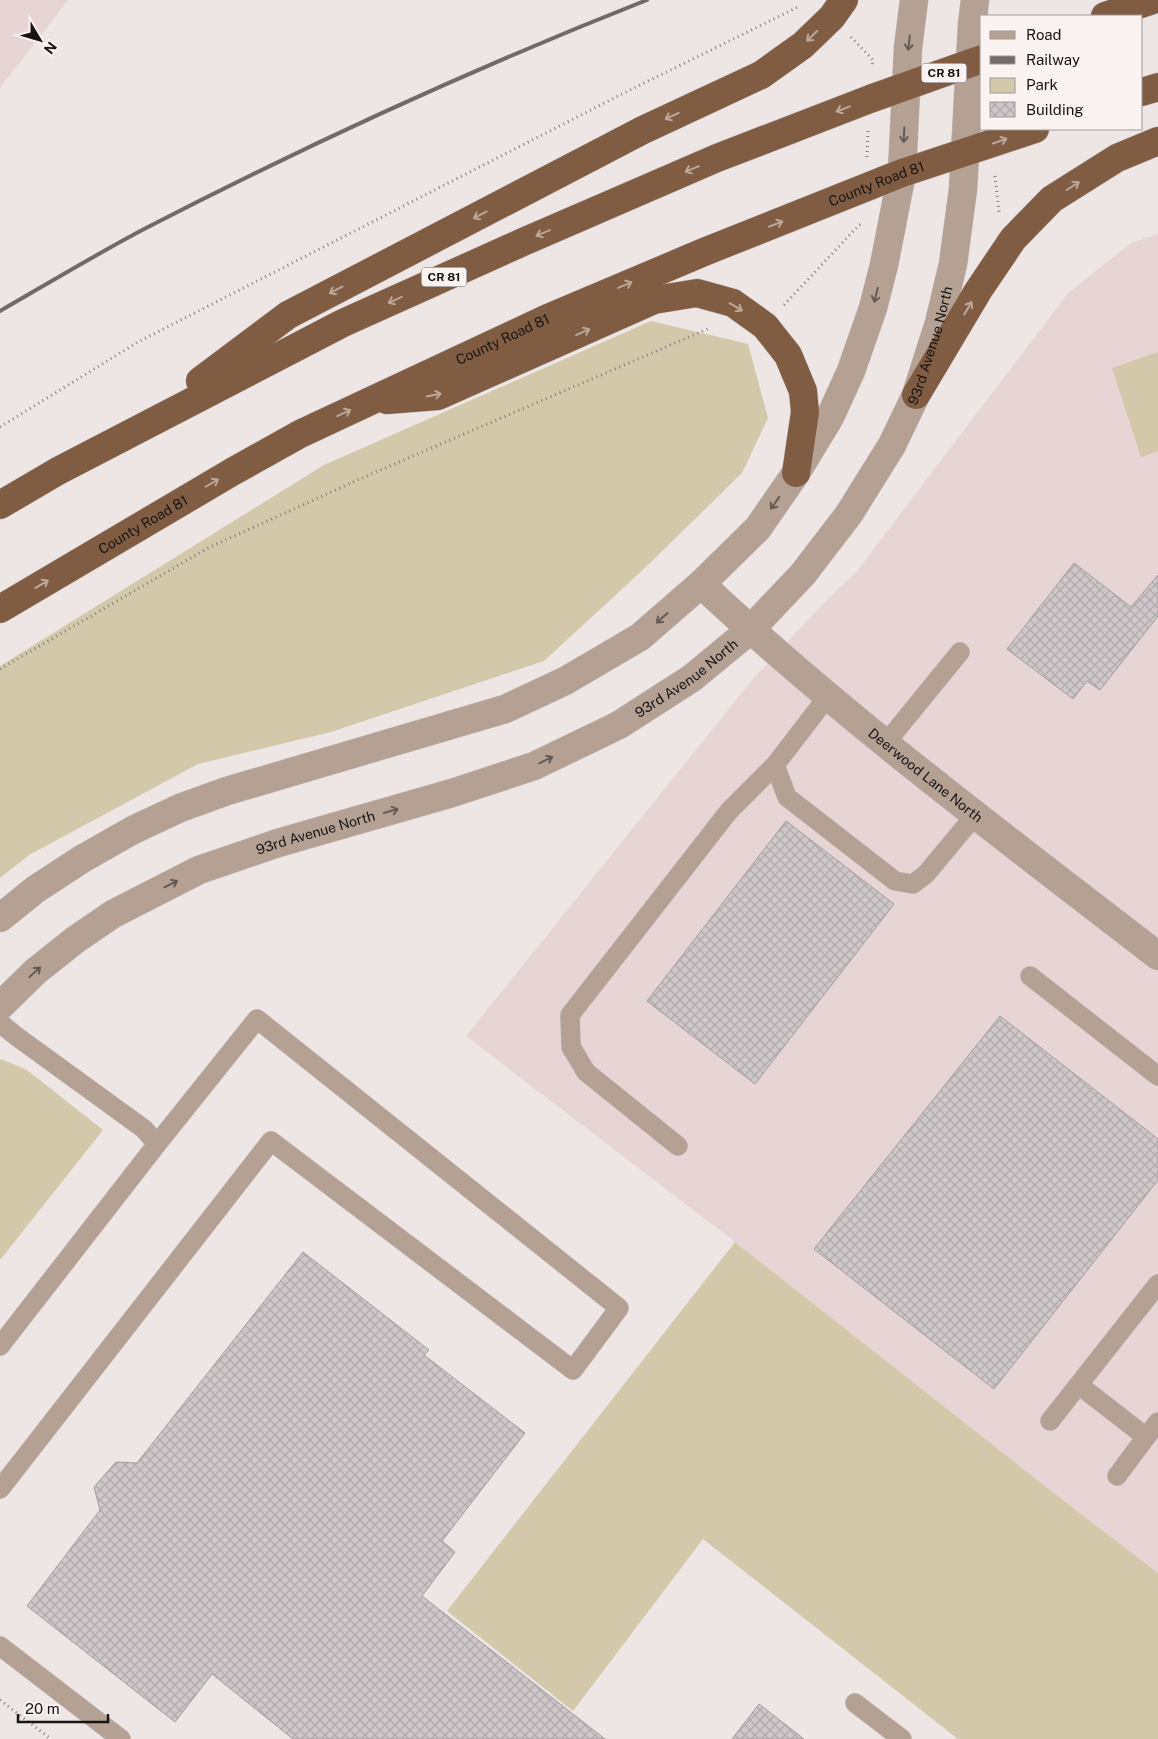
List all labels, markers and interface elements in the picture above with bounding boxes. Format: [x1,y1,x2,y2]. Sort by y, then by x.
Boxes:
north arrow [15,15,65,65]
legend [980,15,1143,130]
text: Road [1026,26,1062,43]
one-way arrow [806,30,818,42]
one-way arrow [904,35,914,51]
text: N [41,39,60,57]
text: Railway [1026,51,1080,68]
road number: CR 81 [922,64,966,82]
text: Park [1026,76,1058,93]
text: Building [1026,101,1084,118]
one-way arrow [836,106,851,115]
one-way arrow [664,112,679,122]
one-way arrow [899,127,908,143]
one-way arrow [992,135,1008,145]
street label: County Road 81 [826,158,926,209]
one-way arrow [685,165,700,174]
one-way arrow [1065,181,1079,191]
one-way arrow [473,210,488,220]
one-way arrow [767,219,783,228]
one-way arrow [536,229,551,239]
road number: CR 81 [422,268,466,286]
one-way arrow [617,280,632,290]
one-way arrow [329,285,344,295]
street label: 93rd Avenue North [904,285,955,408]
one-way arrow [871,287,881,303]
one-way arrow [388,295,403,305]
one-way arrow [963,301,973,315]
one-way arrow [729,302,743,312]
street label: County Road 81 [453,311,552,368]
one-way arrow [575,326,590,336]
one-way arrow [426,390,442,400]
one-way arrow [336,408,351,418]
one-way arrow [204,478,218,488]
street label: County Road 81 [95,492,191,557]
one-way arrow [770,496,780,510]
one-way arrow [34,578,48,588]
one-way arrow [655,612,668,624]
street label: 93rd Avenue North [632,636,741,721]
street label: Deerwood Lane North [865,725,986,826]
one-way arrow [538,755,553,765]
one-way arrow [383,805,399,815]
street label: 93rd Avenue North [254,808,377,858]
one-way arrow [164,879,179,889]
one-way arrow [29,966,42,978]
scale bar [18,1692,108,1724]
text: 20 m [25,1700,60,1717]

